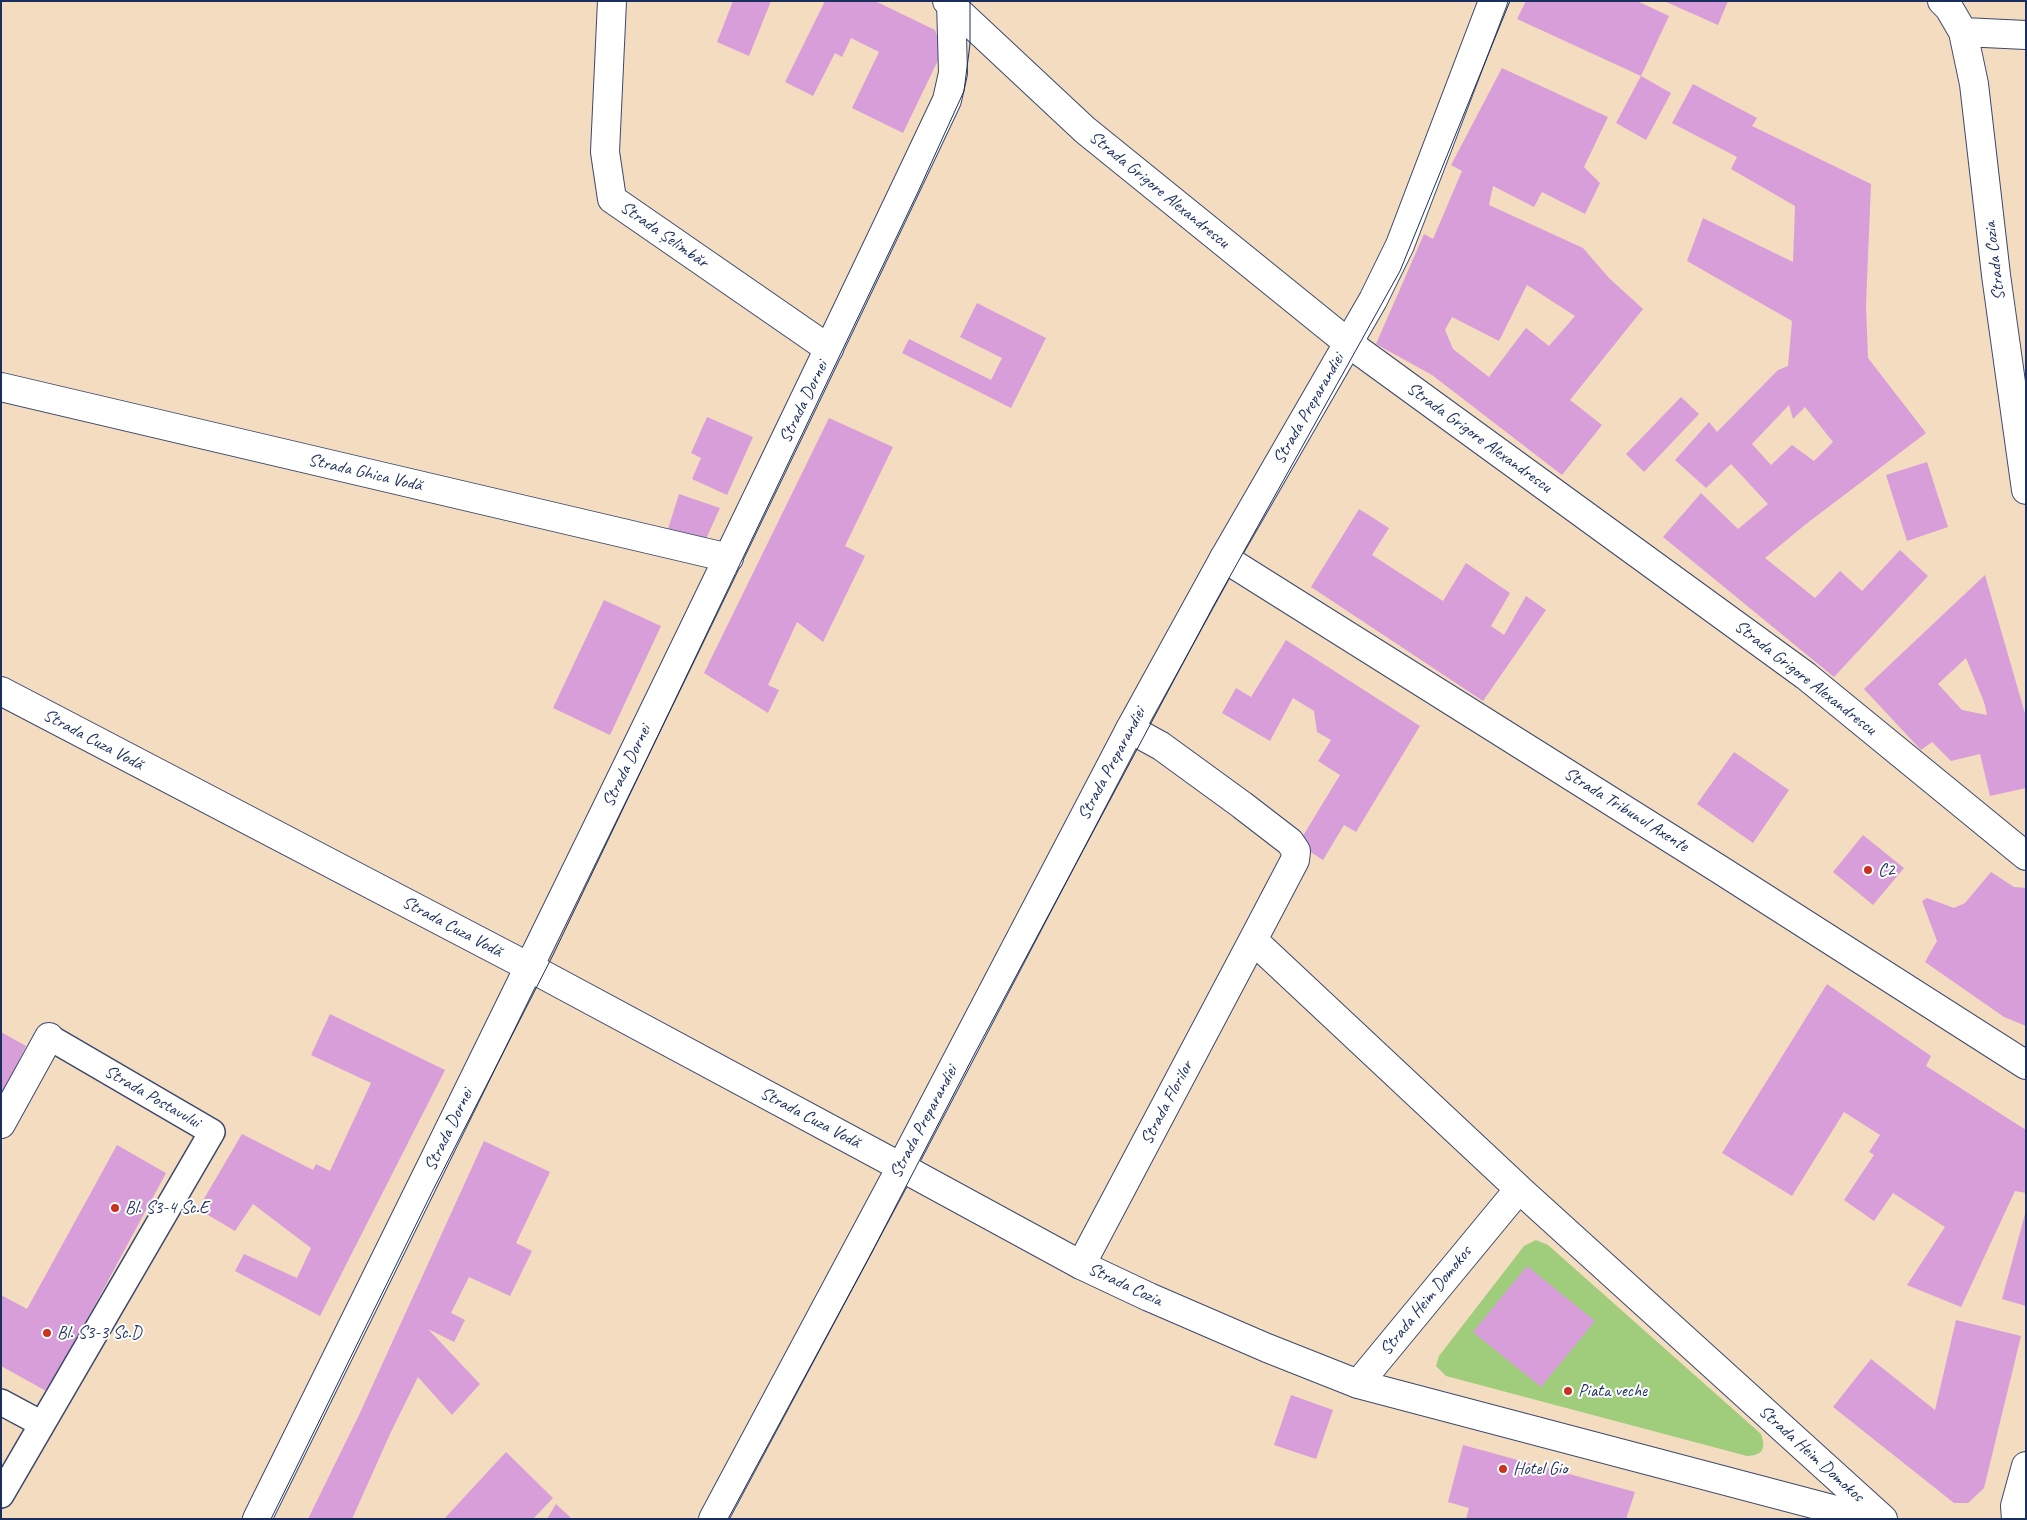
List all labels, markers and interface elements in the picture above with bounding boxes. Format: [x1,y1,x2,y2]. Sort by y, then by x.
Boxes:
street label: Strada Grigore Alexandrescu [1085,127,1233,253]
street label: Strada Șelimbăr [616,197,712,273]
street label: Strada Cozia [1979,220,2011,302]
street label: Strada Preparandiei [1269,350,1349,468]
street label: Strada Dornei [775,357,833,447]
street label: Strada Grigore Alexandrescu [1402,378,1556,498]
street label: Strada Ghica Vodă [306,449,424,497]
street label: Strada Grigore Alexandrescu [1730,616,1880,740]
street label: Strada Preparandiei [1073,704,1151,824]
street label: Strada Cuza Vodă [39,705,147,775]
street label: Strada Dornei [598,721,656,811]
street label: Strada Tribunul Axente [1560,763,1692,857]
place label: C2 [1878,859,1895,881]
marker: C2 [1862,864,1874,876]
street label: Strada Cuza Vodă [398,892,506,962]
street label: Strada Florilor [1136,1057,1198,1149]
street label: Strada Postavului [100,1061,204,1133]
street label: Strada Preparandiei [885,1062,963,1182]
street label: Strada Cuza Vodă [756,1083,864,1153]
street label: Strada Dornei [420,1085,478,1175]
place label: Bl. S3-4 Sc.E [125,1197,209,1219]
marker: Bl. S3-4 Sc.E [109,1202,121,1214]
street label: Strada Heim Domokos [1375,1242,1477,1360]
street label: Strada Cozia [1084,1258,1166,1312]
place label: Bl. S3-3 Sc.D [57,1322,141,1344]
marker: Bl. S3-3 Sc.D [41,1327,53,1339]
place label: Piata veche [1578,1380,1647,1402]
marker: Piata veche [1562,1385,1574,1397]
street label: Strada Heim Domokos [1754,1401,1868,1507]
place label: Hotel Gio [1513,1458,1567,1480]
marker: Hotel Gio [1497,1463,1509,1475]

